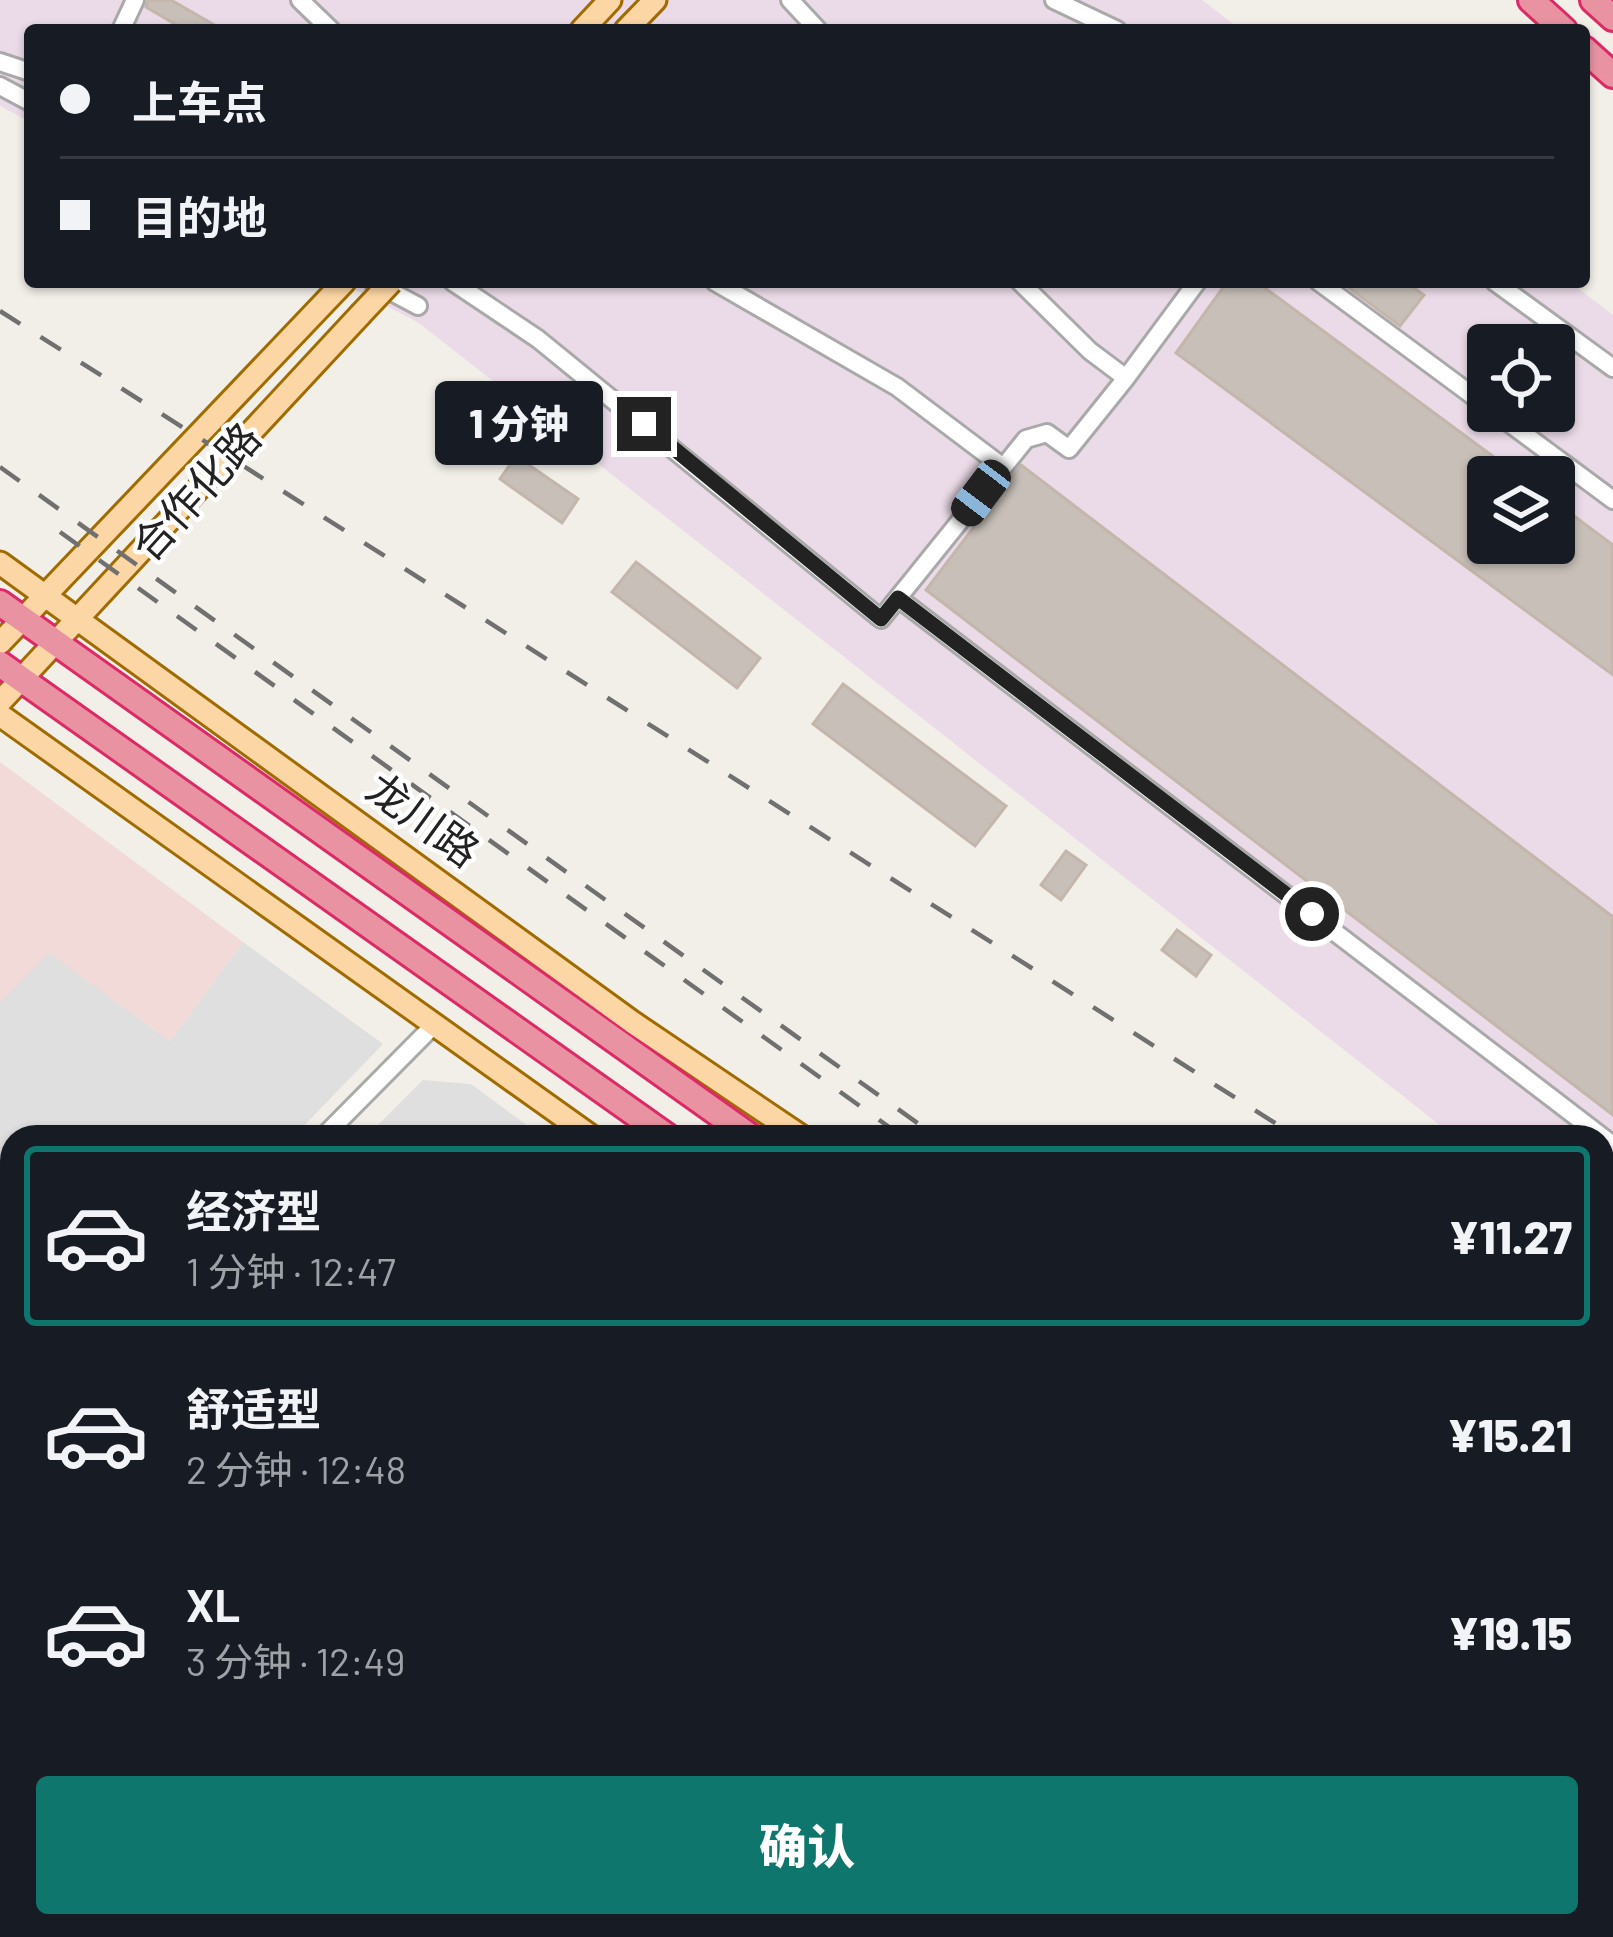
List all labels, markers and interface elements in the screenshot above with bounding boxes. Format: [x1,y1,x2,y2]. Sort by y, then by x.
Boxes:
text: 上车点 [132,74,267,128]
text: 目的地 [132,189,267,243]
map controls [1467,324,1575,564]
button: locate [1467,324,1575,432]
callout: 1 分钟 [434,382,602,466]
route end [617,397,671,451]
text: 1 分钟 [469,399,569,446]
street label: 合作化路 [120,412,269,570]
car [945,453,1017,533]
button: layers [1467,456,1575,564]
street label: 龙川路 [359,761,490,876]
route start [1285,887,1339,941]
icon: car [42,1182,150,1290]
text: 经济型 [186,1183,321,1237]
text: ¥11.27 [1449,1209,1572,1263]
text: 1 分钟 · 12:47 [186,1247,396,1294]
icon: car [42,1380,150,1488]
text: 舒适型 [186,1381,321,1435]
text: ¥15.21 [1447,1407,1572,1461]
text: 2 分钟 · 12:48 [186,1445,406,1492]
text: XL [186,1577,240,1631]
icon: car [42,1578,150,1686]
text: ¥19.15 [1449,1605,1572,1659]
text: 3 分钟 · 12:49 [186,1637,405,1684]
button: 确认 [36,1776,1578,1914]

